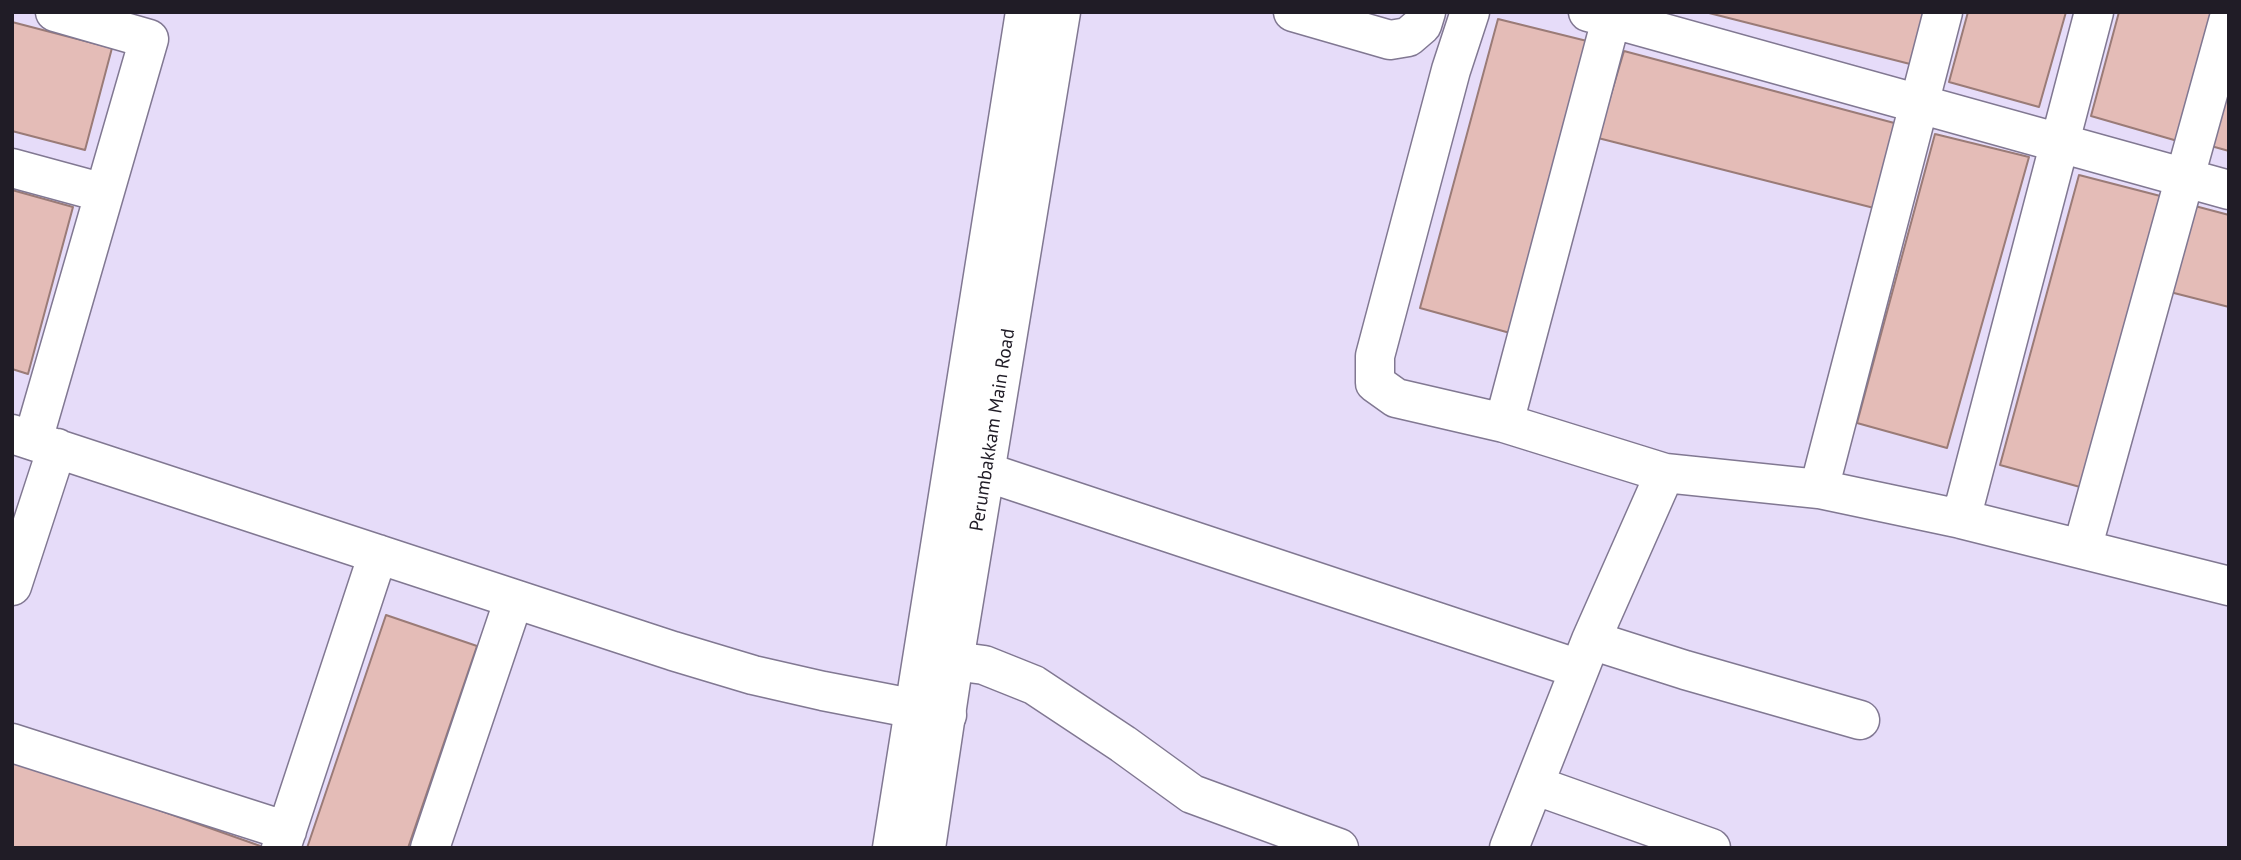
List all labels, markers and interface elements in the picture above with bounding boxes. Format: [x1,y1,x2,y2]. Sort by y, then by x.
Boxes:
street label: Perumbakkam Main Road [966,327,1020,533]

